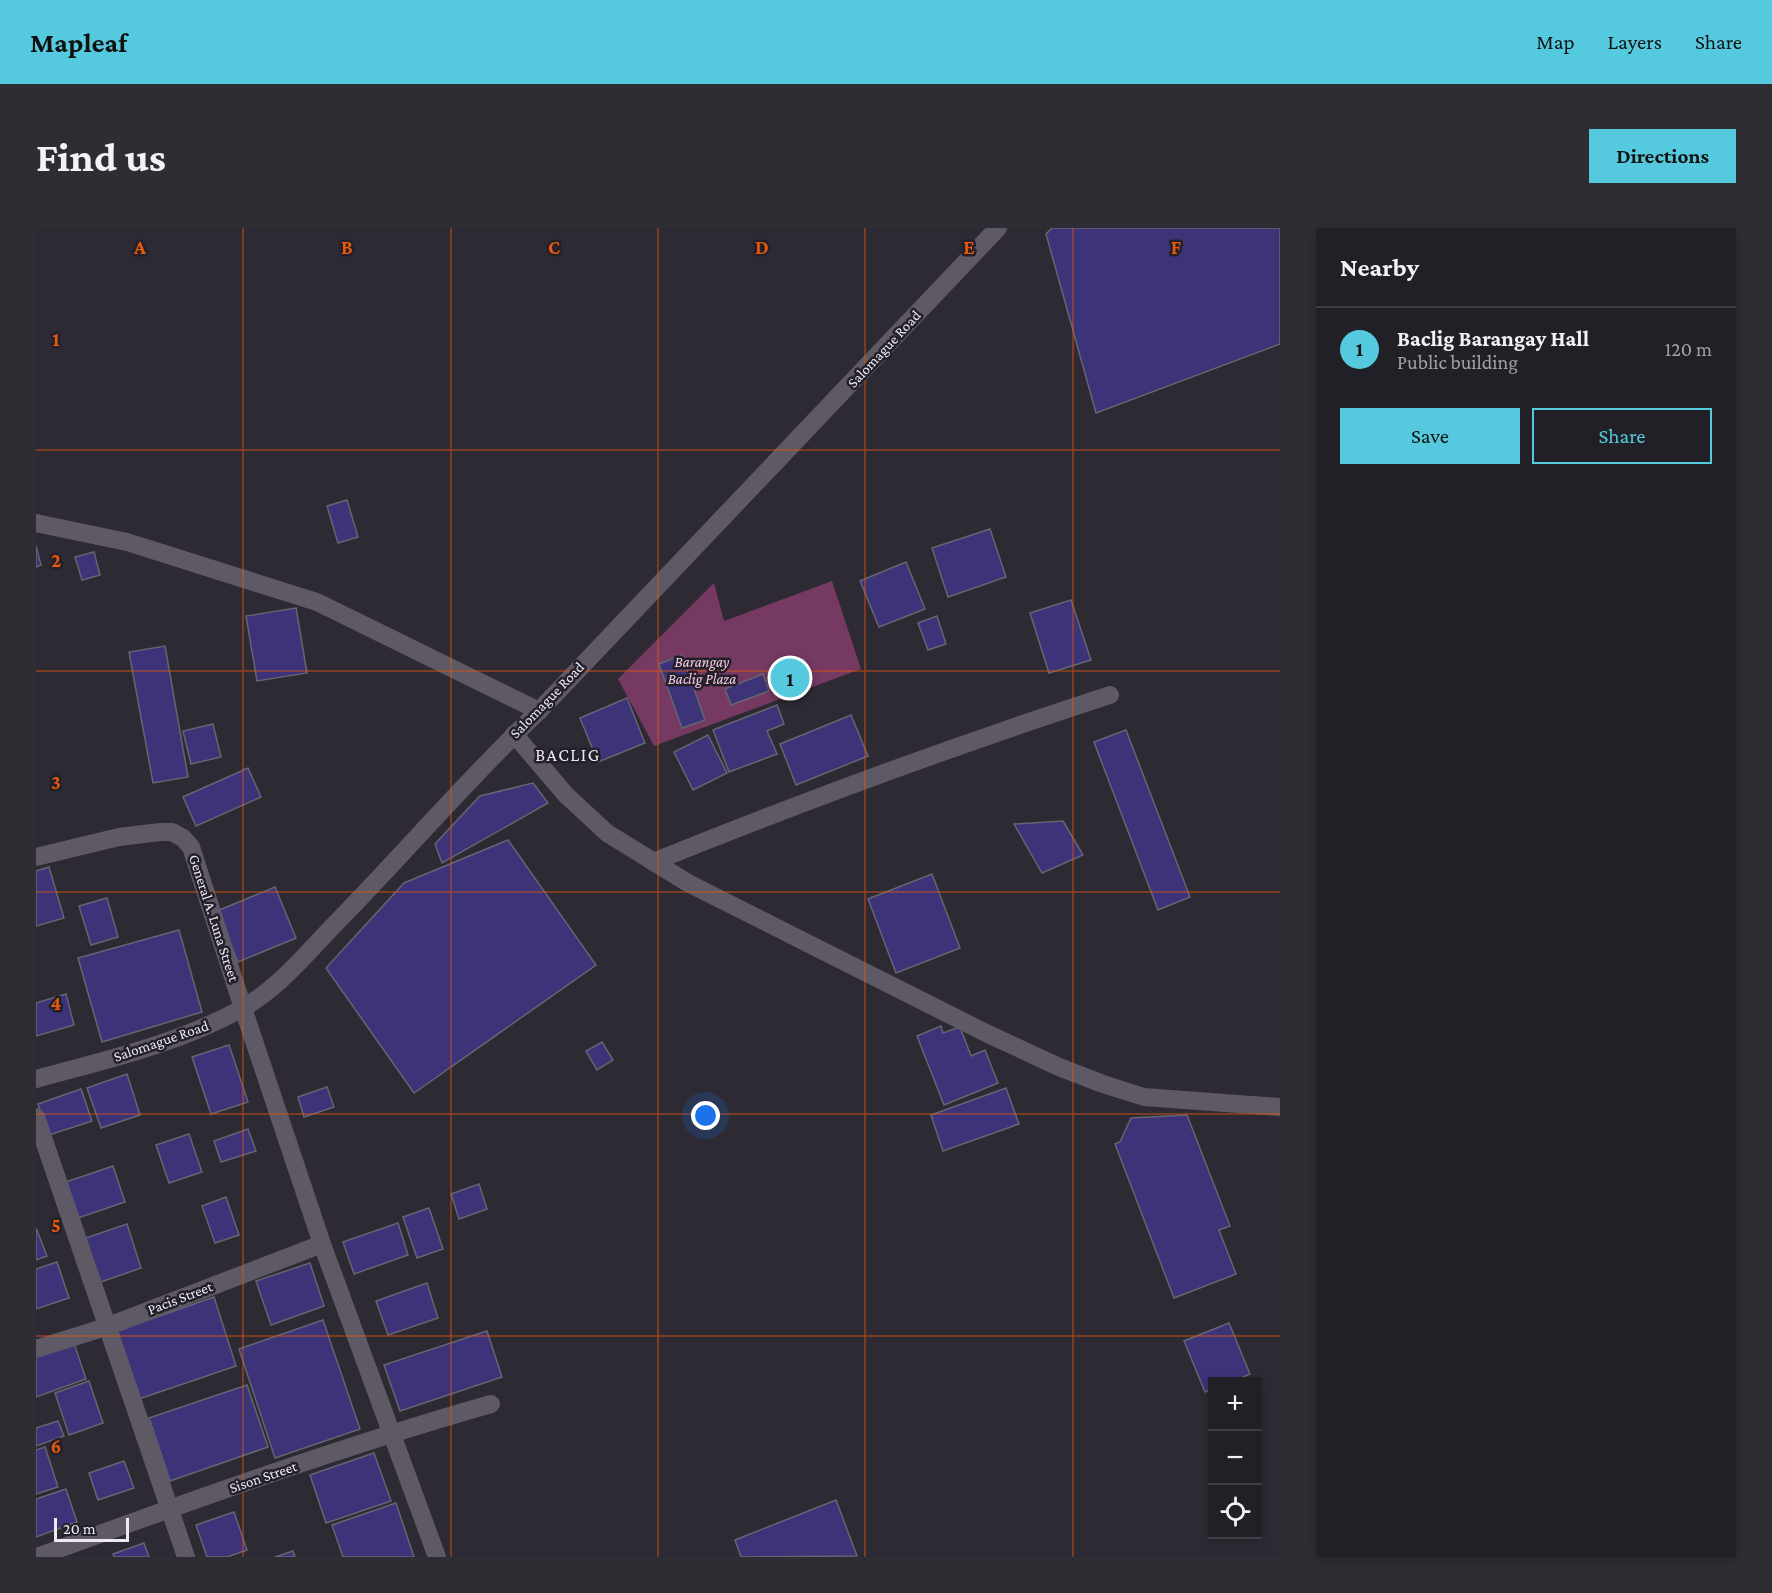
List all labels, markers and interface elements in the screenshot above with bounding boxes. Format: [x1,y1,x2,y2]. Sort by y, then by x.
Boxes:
text: Mapleaf [30,27,127,58]
text: Map [1536,30,1575,54]
text: Layers [1608,30,1662,54]
text: Share [1695,30,1742,54]
button: Directions [1589,129,1736,183]
text: Find us [36,133,166,180]
text: A [133,236,147,258]
text: B [341,236,353,258]
text: C [548,236,560,258]
text: D [755,236,769,258]
text: E [963,236,975,258]
text: F [1171,236,1182,258]
text: Nearby [1340,253,1419,282]
street label: Salomague Road [844,307,925,391]
text: Baclig Barangay Hall [1397,326,1589,351]
text: 1 [52,328,60,350]
text: 1 [1356,338,1363,360]
text: 120 m [1665,338,1712,360]
text: Public building [1397,351,1518,373]
button: Save [1340,408,1520,464]
button: Share [1532,408,1712,464]
text: 2 [51,549,61,571]
park label: Barangay Baclig Plaza [668,654,736,688]
pin: 1 [770,656,810,700]
street label: Salomague Road [507,659,588,742]
district label: BACLIG [535,745,601,765]
text: 3 [51,771,61,793]
street label: General A. Luna Street [186,852,242,985]
text: 4 [51,992,62,1014]
street label: Salomague Road [111,1017,211,1066]
your location [691,1101,720,1130]
text: 5 [51,1214,61,1236]
street label: Pacis Street [145,1278,216,1318]
map controls [1208,1377,1262,1539]
button: + [1208,1377,1262,1431]
button: − [1208,1431,1262,1485]
text: 6 [51,1435,61,1457]
street label: Sison Street [227,1458,300,1496]
button: locate [1208,1485,1262,1539]
scale bar [54,1515,129,1542]
text: 20 m [63,1520,96,1537]

